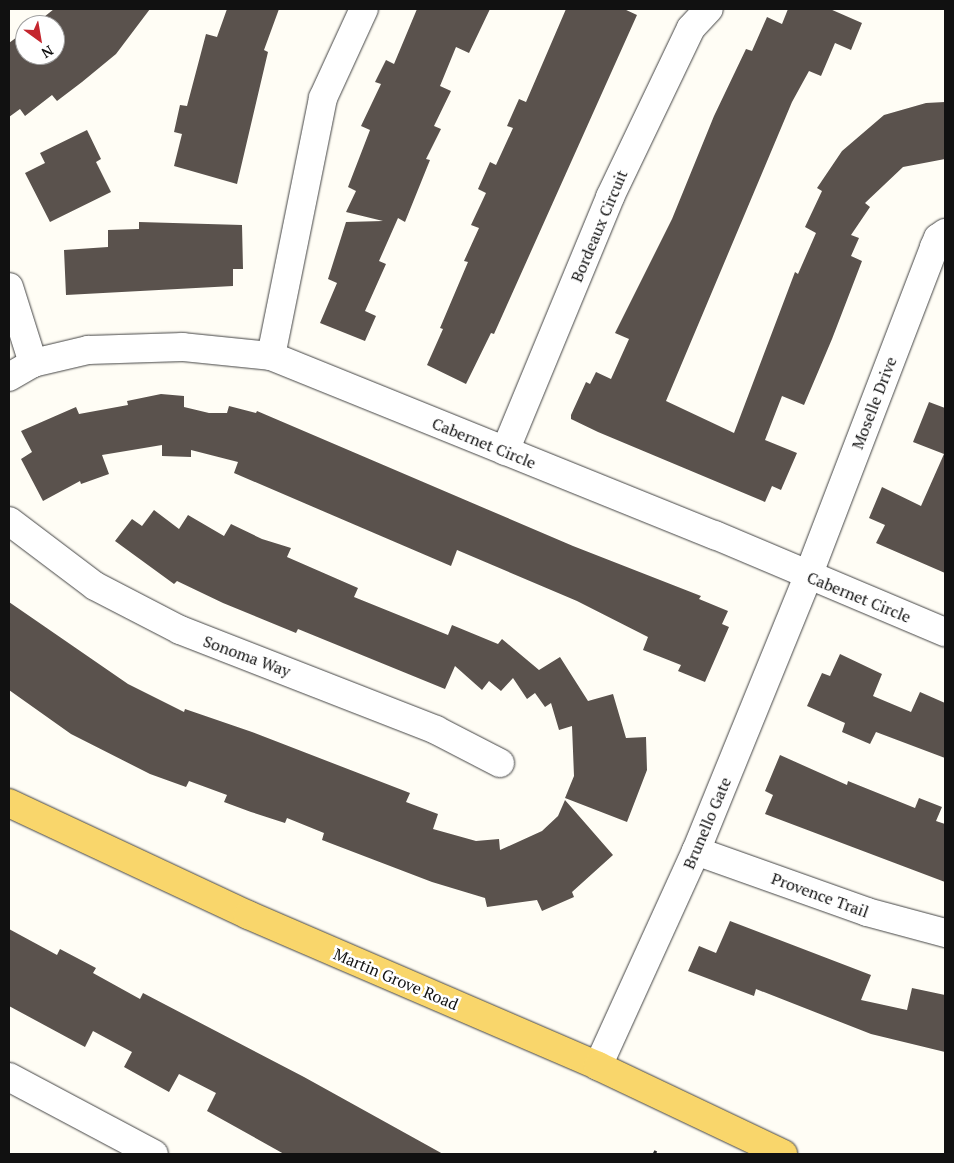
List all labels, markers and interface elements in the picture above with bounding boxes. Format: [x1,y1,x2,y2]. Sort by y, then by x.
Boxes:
north arrow [15,15,65,65]
text: N [38,41,57,63]
street label: Bordeaux Circuit [567,167,631,285]
street label: Moselle Drive [848,354,900,452]
street label: Cabernet Circle [429,413,539,473]
street label: Cabernet Circle [804,567,914,627]
street label: Sonoma Way [201,631,293,681]
street label: Brunello Gate [679,774,735,872]
street label: Provence Trail [769,869,871,921]
street label: Martin Grove Road [331,944,461,1014]

